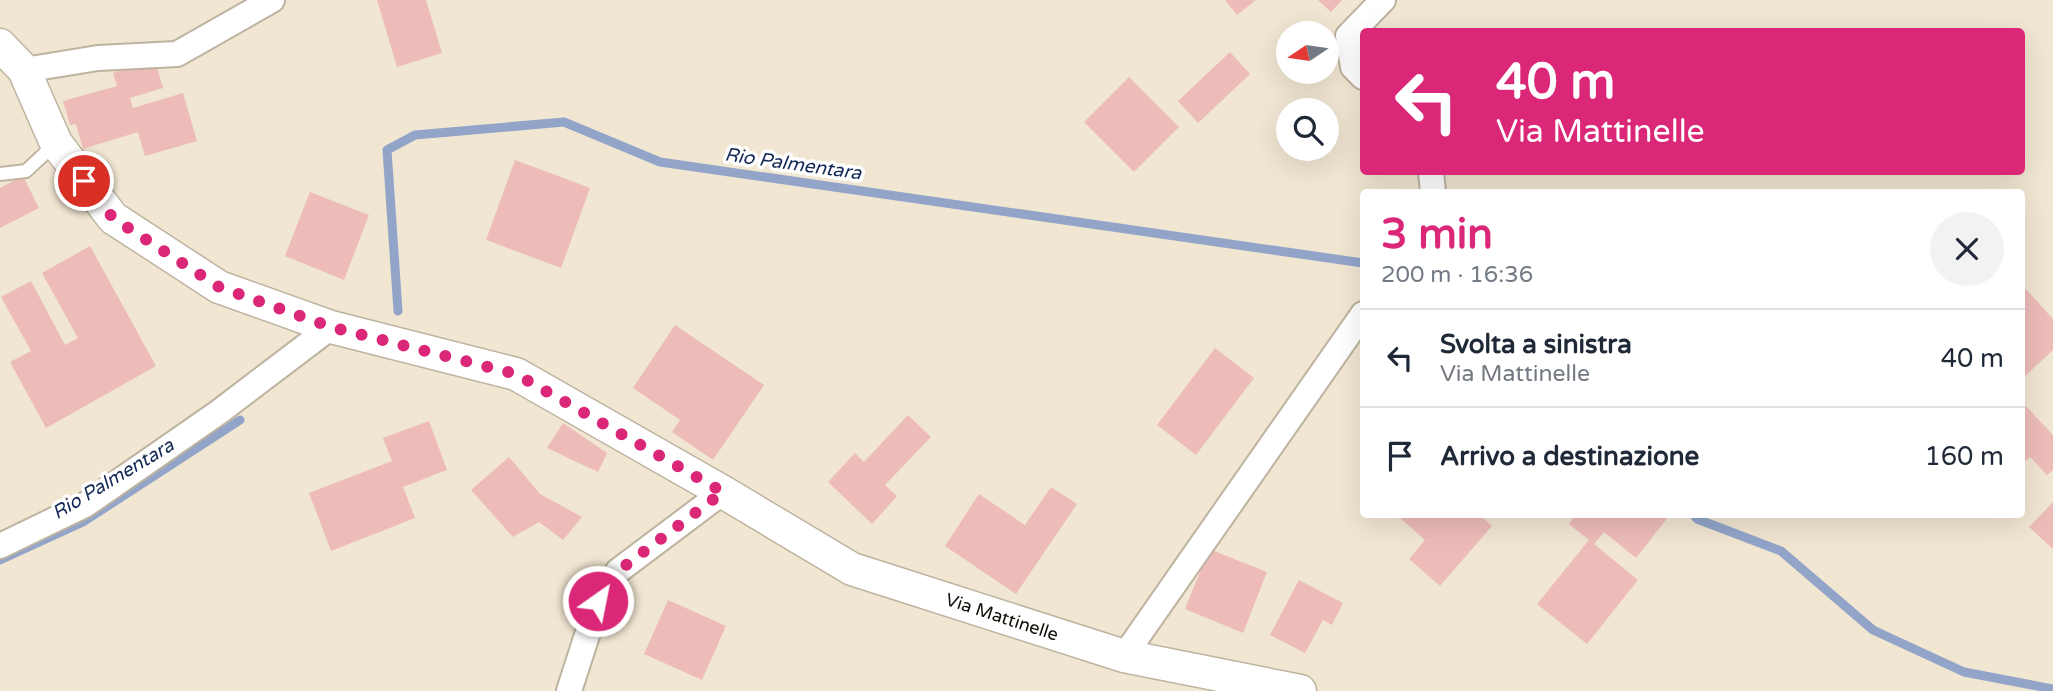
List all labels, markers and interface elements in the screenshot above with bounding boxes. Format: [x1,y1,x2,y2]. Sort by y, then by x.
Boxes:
north arrow [1276,21,1339,84]
map controls [1276,21,1339,161]
text: 40 m [1496,53,1615,112]
icon: left [1381,56,1472,147]
button: search [1276,98,1339,161]
text: Via Mattinelle [1496,113,1705,151]
water label: Rio Palmentara [723,144,864,185]
pin [54,151,114,211]
icon: arrive [65,162,103,200]
text: 3 min [1381,209,1493,260]
button: close [1930,212,2004,286]
text: 200 m · 16:36 [1381,261,1533,289]
text: Svolta a sinistra [1440,329,1632,360]
icon: left [1381,339,1419,377]
text: 40 m [1941,343,2004,374]
text: Via Mattinelle [1440,360,1590,388]
water label: Rio Palmentara [48,433,179,524]
icon: arrive [1381,437,1419,475]
text: Arrivo a destinazione [1440,441,1699,472]
text: 160 m [1924,441,2004,472]
position arrow [561,564,635,638]
street label: Via Mattinelle [943,588,1061,646]

